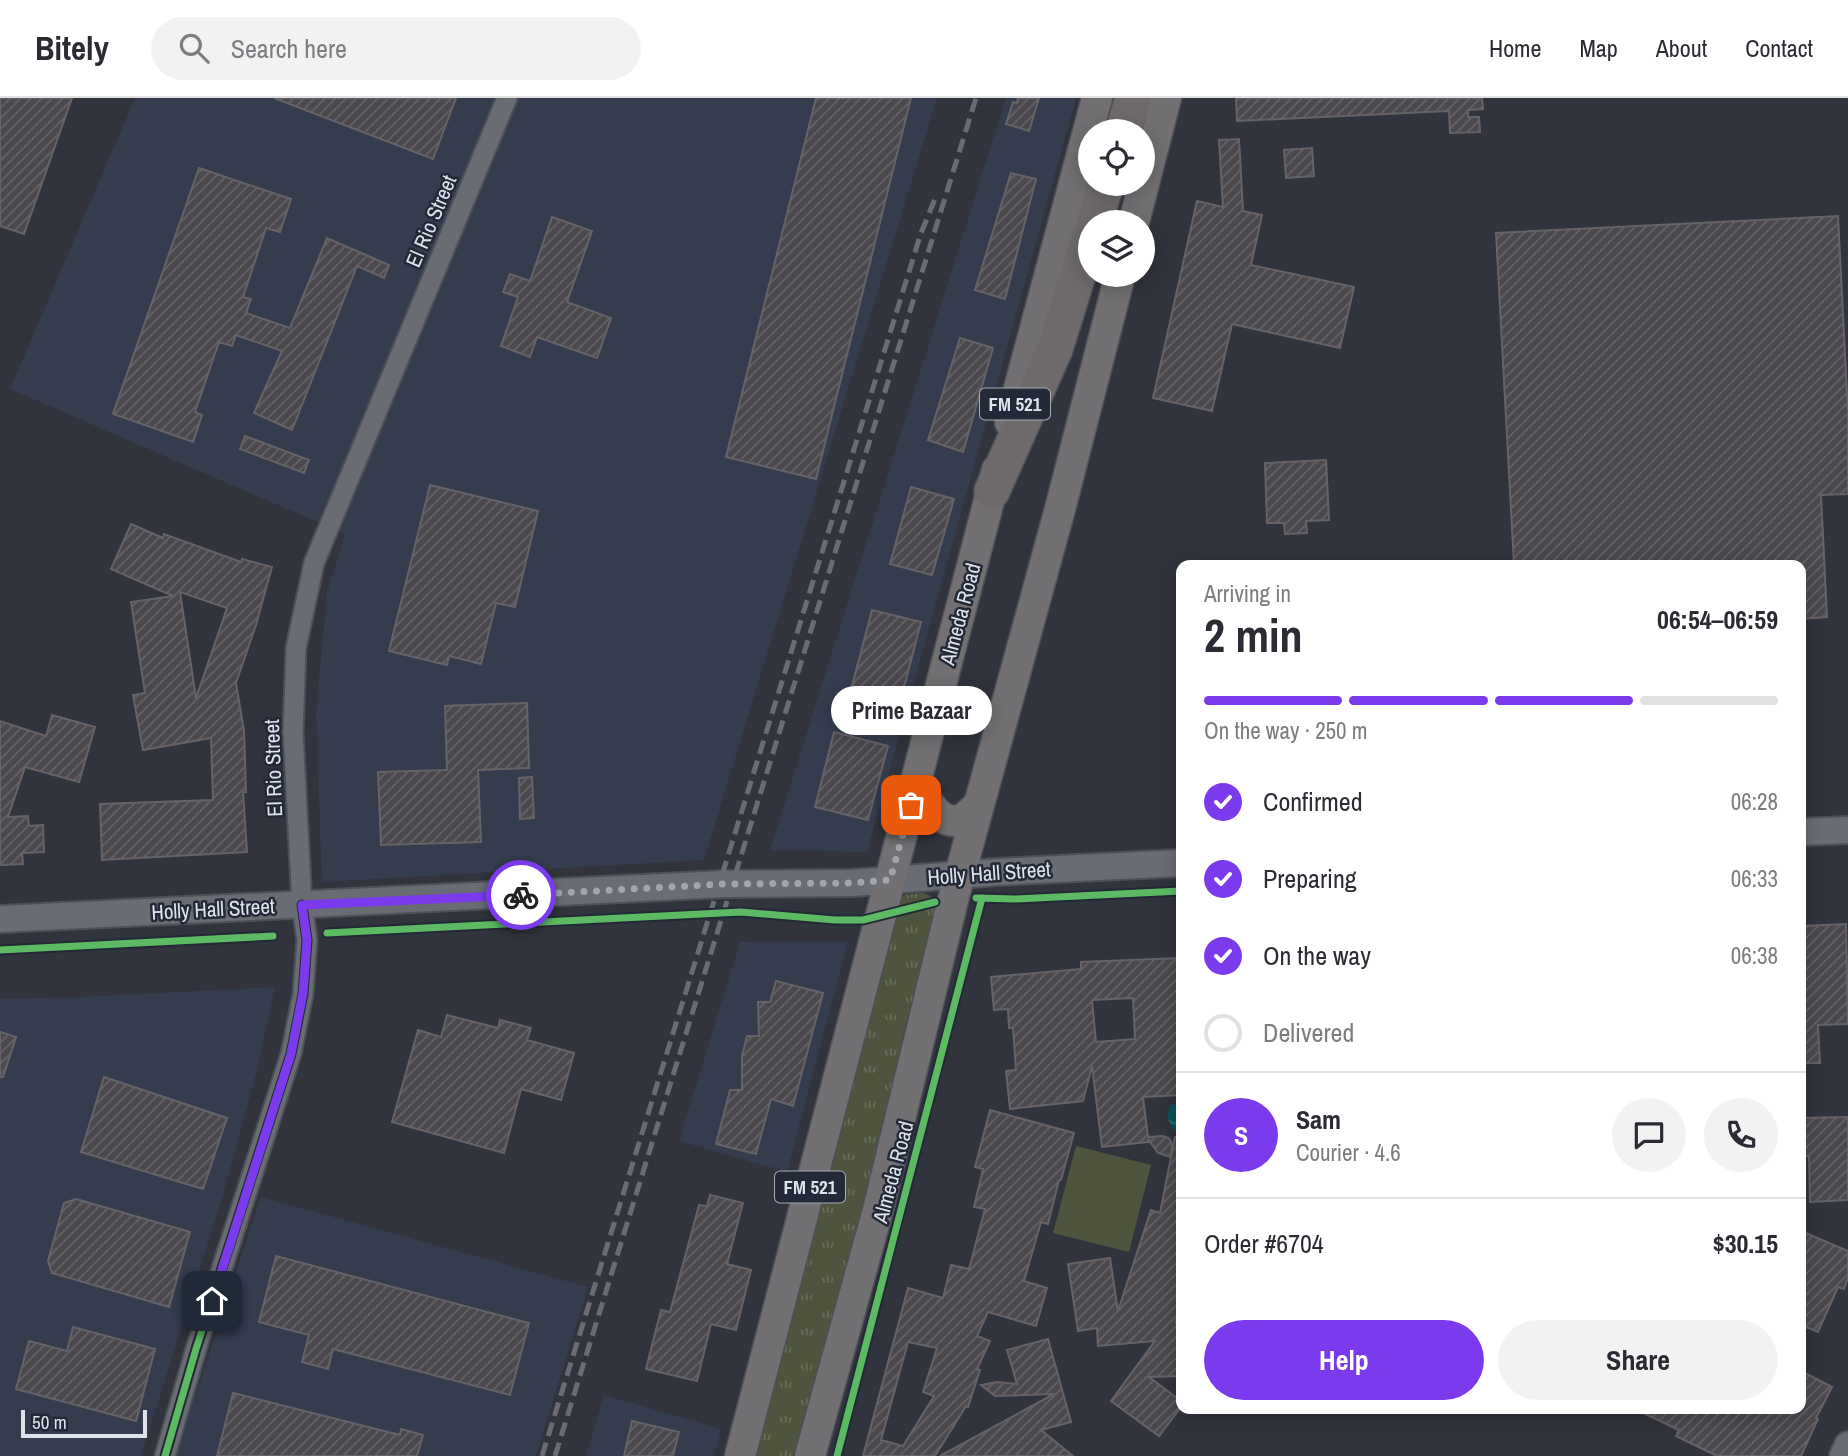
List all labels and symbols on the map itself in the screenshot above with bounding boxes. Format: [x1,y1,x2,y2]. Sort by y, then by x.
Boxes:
street label: El Rio Street [399,170,464,272]
road number: FM 521 [980,388,1050,420]
street label: Almeda Road [932,560,988,669]
callout: Prime Bazaar [830,686,992,735]
street label: El Rio Street [257,719,289,817]
pin [881,775,941,835]
street label: Holly Hall Street [926,854,1052,892]
courier [486,860,556,930]
street label: Holly Hall Street [151,891,276,927]
street label: Almeda Road [865,1118,921,1227]
road number: FM 521 [775,1172,845,1203]
pin [182,1271,242,1331]
scale bar [21,1407,147,1439]

